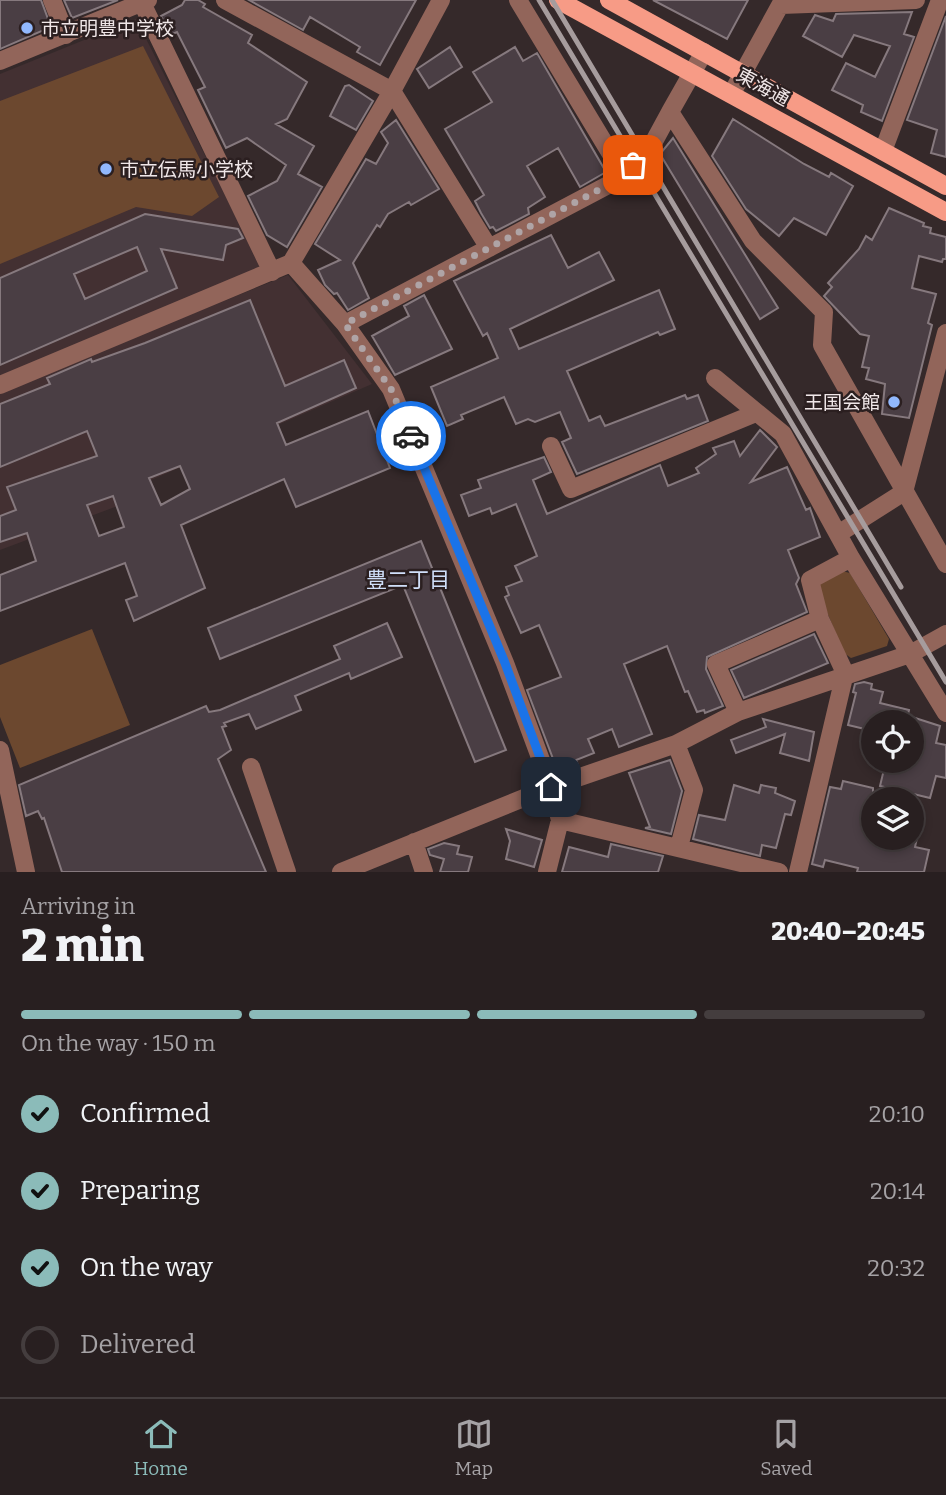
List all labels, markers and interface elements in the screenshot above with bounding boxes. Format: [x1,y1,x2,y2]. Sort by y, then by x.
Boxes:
place label: 市立明豊中学校 [41,17,174,40]
marker: 市立明豊中学校 [19,20,35,36]
street label: 東海通 [732,63,794,111]
pin [603,135,663,195]
icon: bag [614,146,652,184]
place label: 市立伝馬小学校 [120,158,253,181]
marker: 市立伝馬小学校 [98,161,114,177]
place label: 王国会館 [804,391,880,414]
marker: 王国会館 [886,394,902,410]
courier [376,401,446,471]
icon: car [392,417,430,455]
district label: 豊二丁目 [366,567,450,593]
map controls [861,710,924,850]
button: locate [861,710,924,773]
pin [521,757,581,817]
icon: home [532,768,570,806]
button: layers [861,787,924,850]
text: Arriving in [21,892,135,920]
text: 20:40–20:45 [771,916,925,947]
text: 2 min [21,918,144,973]
text: On the way · 150 m [21,1029,215,1057]
icon: check [21,1095,59,1133]
text: Confirmed [80,1098,210,1129]
text: 20:10 [869,1100,925,1128]
icon: check [21,1172,59,1210]
text: Preparing [80,1175,200,1206]
text: 20:14 [870,1177,925,1205]
icon: check [21,1249,59,1287]
text: On the way [80,1252,213,1283]
text: 20:32 [867,1254,925,1282]
text: Delivered [80,1329,195,1360]
tab: Home [134,1415,188,1480]
tab: Map [455,1415,493,1480]
tab: Saved [760,1415,812,1480]

